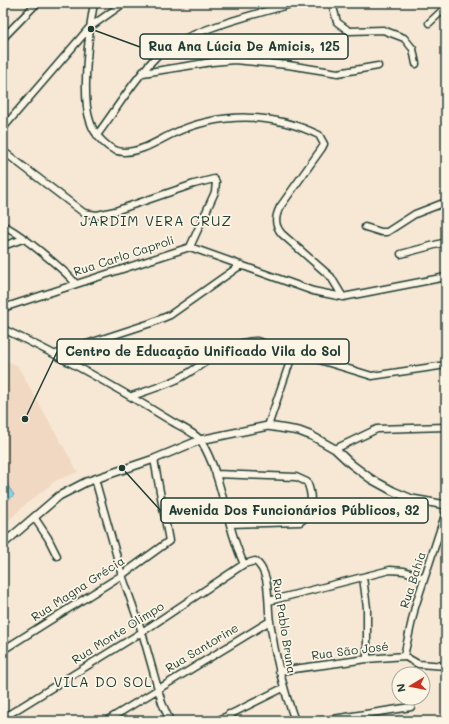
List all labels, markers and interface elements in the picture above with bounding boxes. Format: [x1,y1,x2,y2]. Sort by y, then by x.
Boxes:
callout: Rua Ana Lúcia De Amicis, 125 [140,34,348,59]
text: Rua Ana Lúcia De Amicis, 125 [148,37,340,54]
district label: JARDIM VERA CRUZ [80,211,232,230]
street label: Rua Carlo Caproli [71,231,176,279]
callout: Centro de Educação Unificado Vila do Sol [57,339,349,364]
text: Centro de Educação Unificado Vila do Sol [65,342,341,359]
callout: Avenida Dos Funcionários Públicos, 32 [161,498,428,523]
text: Avenida Dos Funcionários Públicos, 32 [168,501,420,518]
street label: Rua Bahía [395,549,429,610]
street label: Rua Magna Grécia [28,552,127,624]
street label: Rua Pablo Bruna [270,577,300,675]
street label: Rua Monte Olimpo [68,597,167,667]
street label: Rua Santorine [162,619,241,675]
street label: Rua São José [310,637,389,663]
north arrow [391,666,431,706]
district label: VILA DO SOL [53,672,153,691]
text: N [393,682,409,693]

